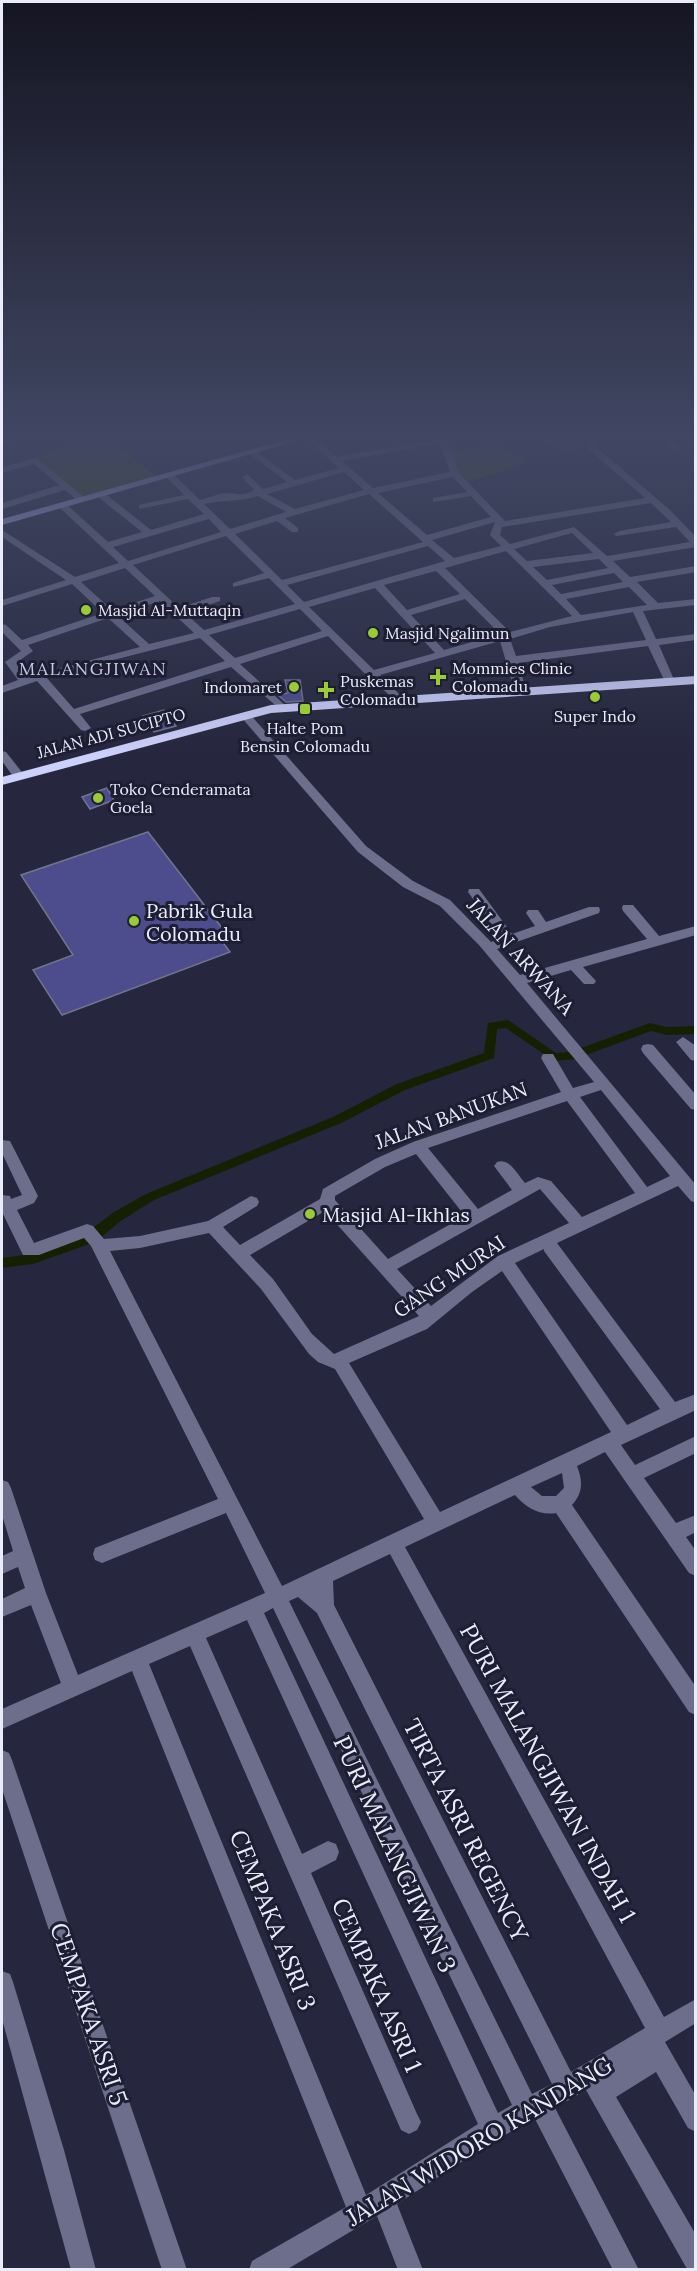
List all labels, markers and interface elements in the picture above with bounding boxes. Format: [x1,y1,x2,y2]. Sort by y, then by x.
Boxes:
place label: Masjid Al-Muttaqin [98,600,241,620]
marker: Masjid Al-Muttaqin [79,603,93,617]
place label: Masjid Ngalimun [385,623,510,643]
marker: Masjid Ngalimun [366,626,380,640]
district label: MALANGJIWAN [19,657,167,680]
place label: Mommies Clinic Colomadu [452,658,572,696]
marker: Mommies Clinic Colomadu [429,668,447,686]
place label: Puskemas Colomadu [340,671,416,709]
place label: Indomaret [204,677,283,697]
marker: Indomaret [287,680,301,694]
marker: Puskemas Colomadu [317,681,335,699]
marker: Super Indo [588,690,602,704]
marker: Halte Pom Bensin Colomadu [298,702,312,716]
street label: JALAN ADI SUCIPTO [34,704,187,763]
place label: Super Indo [554,706,636,726]
place label: Halte Pom Bensin Colomadu [240,718,370,756]
place label: Toko Cenderamata Goela [110,779,251,817]
marker: Toko Cenderamata Goela [91,791,105,805]
street label: JALAN ARWANA [461,892,580,1020]
place label: Pabrik Gula Colomadu [146,898,253,946]
marker: Pabrik Gula Colomadu [127,914,141,928]
street label: JALAN BANUKAN [370,1076,531,1155]
place label: Masjid Al-Ikhlas [322,1202,470,1227]
marker: Masjid Al-Ikhlas [303,1207,317,1221]
street label: GANG MURAI [388,1229,510,1323]
street label: PURI MALANGJIWAN INDAH 1 [453,1618,643,1928]
street label: TIRTA ASRI REGENCY [396,1713,536,1947]
street label: PURI MALANGJIWAN 3 [327,1731,463,1977]
street label: CEMPAKA ASRI 3 [223,1825,323,2015]
street label: CEMPAKA ASRI 1 [325,1893,429,2077]
street label: CEMPAKA ASRI 5 [43,1918,135,2110]
street label: JALAN WIDORO KANDANG [339,2049,618,2233]

